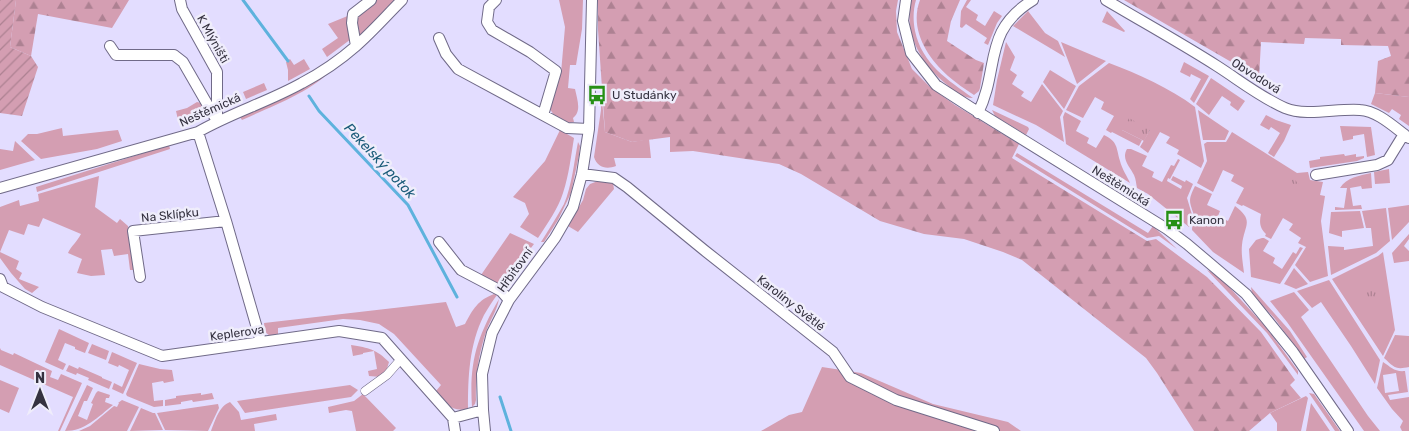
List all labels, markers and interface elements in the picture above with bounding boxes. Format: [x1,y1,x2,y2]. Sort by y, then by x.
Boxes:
street label: K Mlýništi [194,12,232,66]
street label: Obvodová [1229,55,1283,97]
bus stop icon: U Studánky [586,84,608,106]
place label: U Studánky [612,88,677,102]
street label: Neštěmická [177,90,243,130]
water label: Pekelský potok [341,120,420,203]
street label: Neštěmická [1090,163,1152,209]
street label: Na Sklípku [140,205,200,225]
bus stop icon: Kanon [1163,209,1185,231]
place label: Kanon [1189,213,1224,227]
street label: Hřbitovní [494,244,536,295]
street label: Karolíny Světlé [754,272,828,334]
street label: Keplerova [209,322,265,344]
north arrow [15,366,65,416]
text: N [35,370,45,387]

